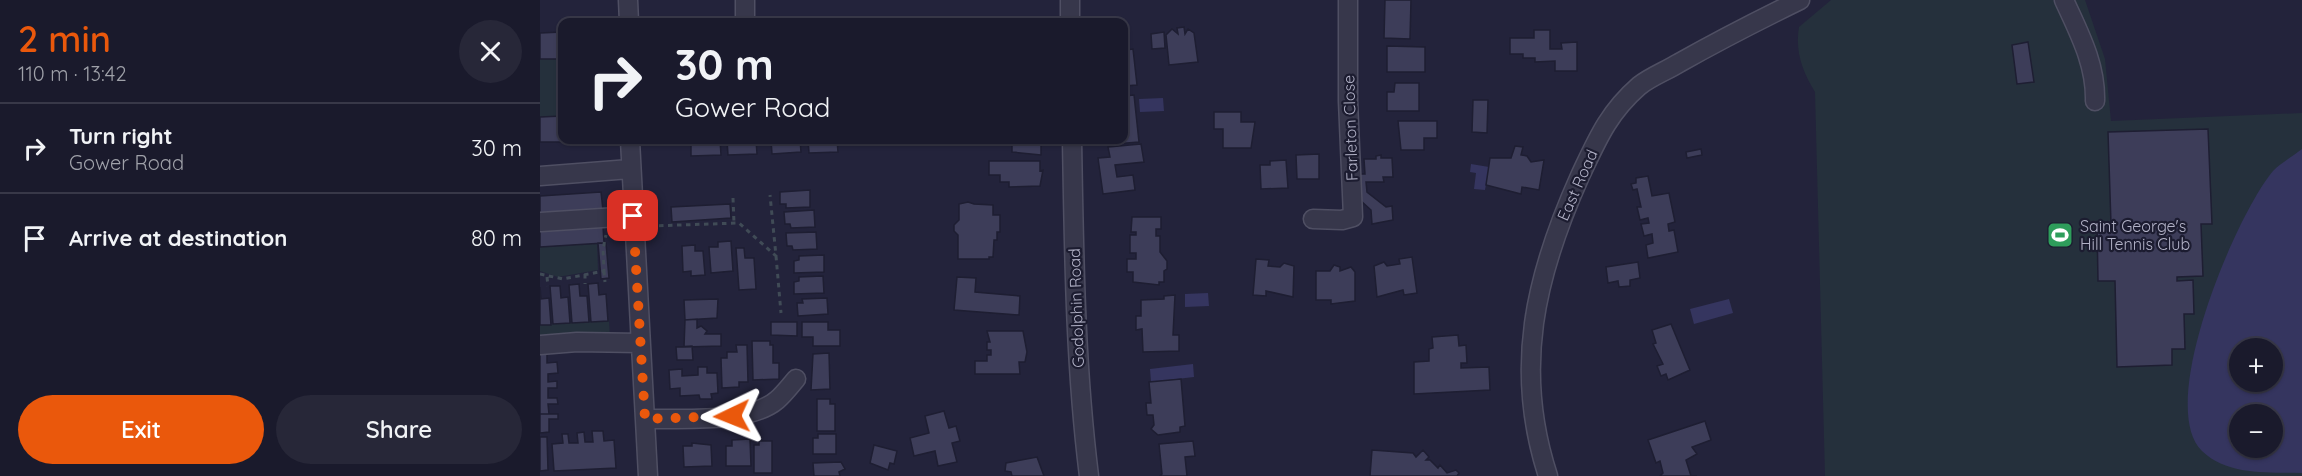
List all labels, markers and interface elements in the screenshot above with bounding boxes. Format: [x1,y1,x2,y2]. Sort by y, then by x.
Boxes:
text: 2 min [18,16,111,61]
button: close [459,20,522,83]
text: 30 m [675,38,774,91]
icon: right [576,42,654,120]
text: 110 m · 13:42 [18,61,126,86]
street label: Farleton Close [1338,75,1362,181]
text: Gower Road [675,90,830,124]
text: Turn right [69,122,173,150]
icon: right [18,132,51,165]
text: 30 m [471,134,522,162]
street label: East Road [1552,146,1602,224]
text: Gower Road [69,150,184,175]
pin [607,190,658,241]
icon: arrive [616,199,649,232]
place label: Saint George's Hill Tennis Club [2080,216,2190,254]
sports icon: Saint George's Hill Tennis Club [2045,220,2075,250]
icon: arrive [18,222,51,255]
text: Arrive at destination [69,224,287,252]
text: 80 m [471,224,522,252]
street label: Godolphin Road [1064,248,1088,368]
map controls [2229,338,2283,458]
button: + [2229,338,2283,392]
position arrow [700,384,764,448]
button: Exit [18,395,264,464]
button: Share [276,395,522,464]
button: − [2229,404,2283,458]

